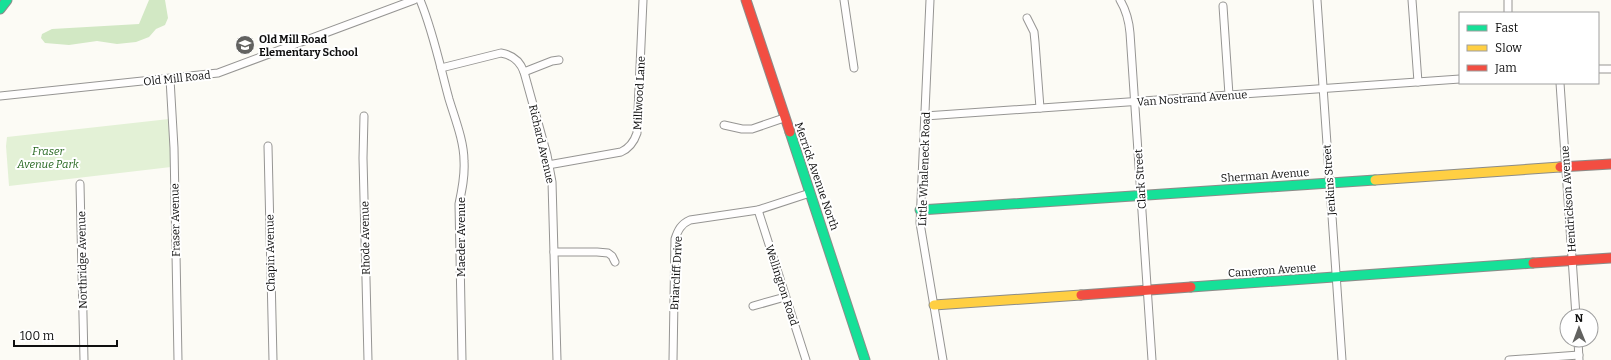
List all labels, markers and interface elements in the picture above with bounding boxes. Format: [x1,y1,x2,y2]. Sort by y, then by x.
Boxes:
legend [1459,12,1599,84]
text: Fast [1495,21,1519,35]
place label: Old Mill Road Elementary School [259,33,358,59]
school or university icon: Old Mill Road Elementary School [234,34,256,56]
text: Slow [1495,41,1522,55]
street label: Millwood Lane [631,56,648,130]
text: Jam [1494,61,1517,75]
street label: Old Mill Road [143,68,212,88]
street label: Van Nostrand Avenue [1136,88,1248,109]
street label: Richard Avenue [526,103,557,185]
street label: Little Whaleneck Road [916,111,933,226]
street label: Merrick Avenue North [792,120,841,232]
street label: Jenkins Street [1321,144,1339,217]
park label: Fraser Avenue Park [16,145,80,171]
street label: Hendrickson Avenue [1558,145,1579,253]
street label: Clark Street [1132,149,1149,209]
street label: Sherman Avenue [1220,166,1310,185]
street label: Fraser Avenue [168,183,183,257]
street label: Maeder Avenue [455,197,468,277]
street label: Rhode Avenue [358,201,373,275]
street label: Northridge Avenue [75,211,90,309]
street label: Chapin Avenue [263,214,278,292]
street label: Briarcliff Drive [668,236,685,310]
street label: Wellington Road [762,243,801,328]
street label: Cameron Avenue [1228,261,1316,280]
north arrow [1559,308,1599,348]
text: N [1574,312,1584,325]
scale bar [14,322,117,348]
text: 100 m [20,329,55,343]

